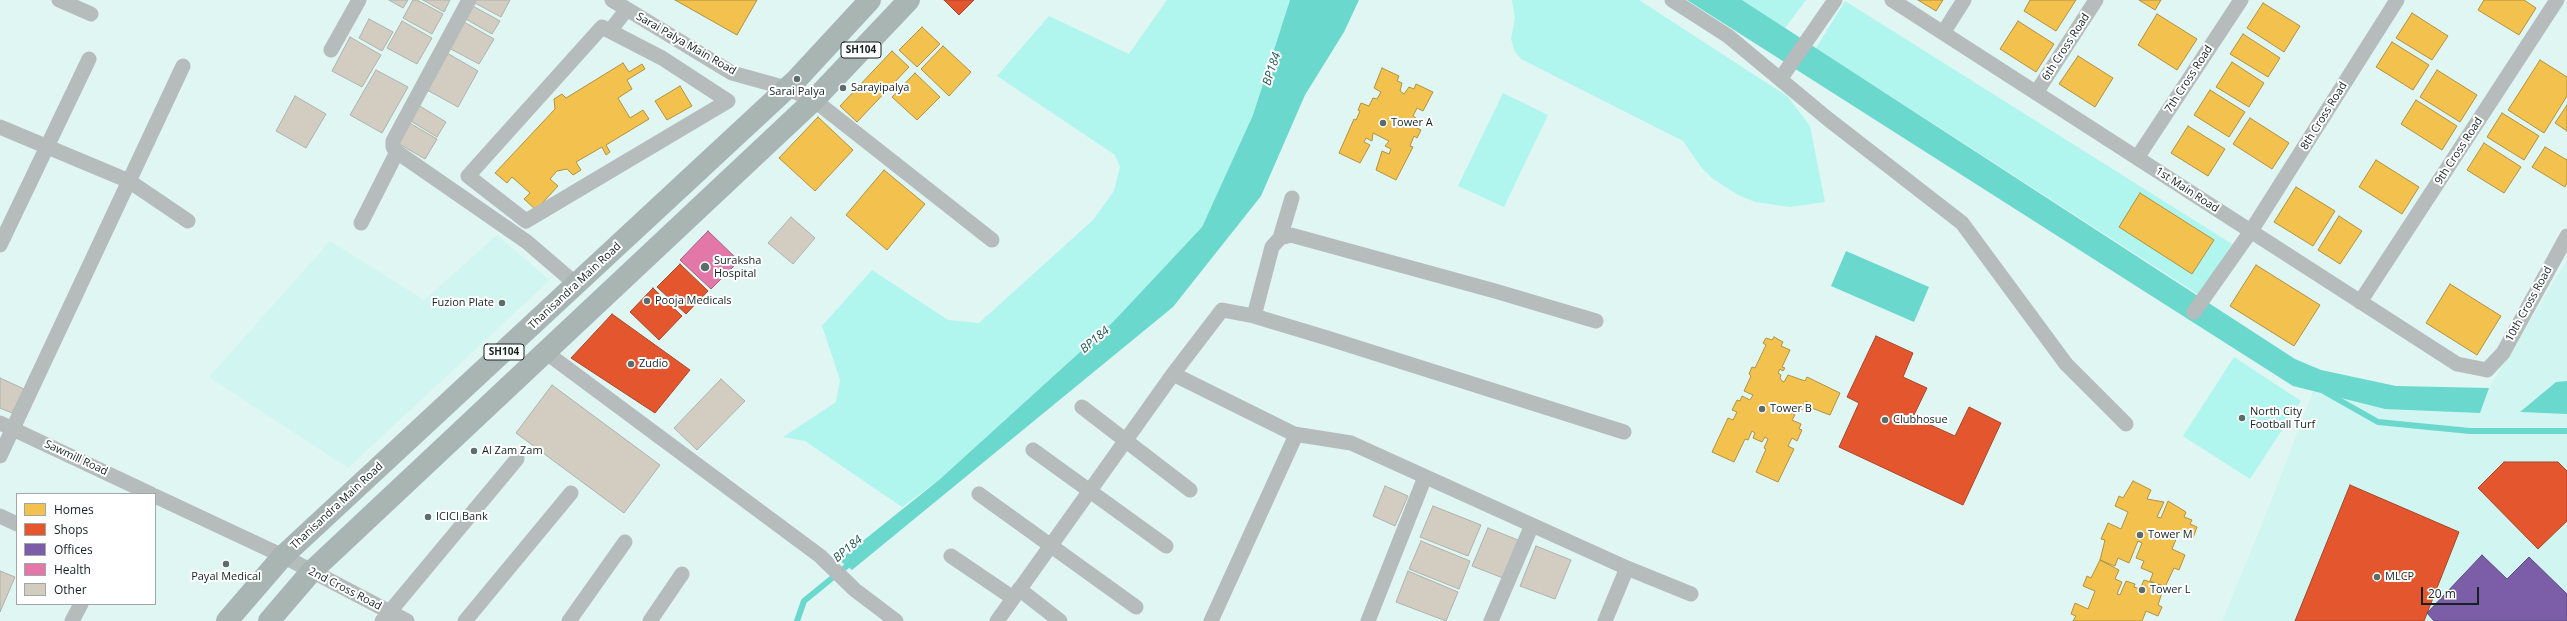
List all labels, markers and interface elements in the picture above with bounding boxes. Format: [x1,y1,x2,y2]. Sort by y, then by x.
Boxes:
street label: Sarai Palya Main Road [634,10,738,78]
street label: 6th Cross Road [2039,11,2093,83]
road number: SH104 [841,42,881,58]
street label: 7th Cross Road [2162,43,2216,115]
water label: BP184 [1260,51,1284,87]
marker: Sarai Palya [792,74,802,84]
street label: 8th Cross Road [2298,80,2350,152]
place label: Sarayipalya [851,81,909,95]
marker: Sarayipalya [838,83,848,93]
place label: Sarai Palya [769,85,825,99]
street label: 9th Cross Road [2432,115,2486,187]
place label: Tower A [1391,116,1433,130]
marker: Tower A [1378,118,1388,128]
street label: 1st Main Road [2153,165,2221,215]
street label: Thanisandra Main Road [526,240,624,332]
place label: Suraksha Hospital [714,254,761,280]
marker: Suraksha Hospital [699,261,711,273]
street label: 10th Cross Road [2503,264,2555,344]
place label: Pooja Medicals [655,294,732,308]
place label: Fuzion Plate [432,296,494,310]
marker: Pooja Medicals [642,296,652,306]
marker: Fuzion Plate [497,298,507,308]
water label: BP184 [1077,324,1113,356]
road number: SH104 [484,344,524,360]
place label: Zudio [639,357,668,371]
marker: Zudio [626,359,636,369]
place label: Tower B [1770,402,1812,416]
marker: Tower B [1757,404,1767,414]
place label: North City Football Turf [2250,405,2315,431]
place label: Clubhosue [1893,413,1948,427]
marker: North City Football Turf [2237,413,2247,423]
marker: Clubhosue [1880,415,1890,425]
street label: Sawmill Road [42,438,110,478]
place label: Al Zam Zam [482,444,543,458]
marker: Al Zam Zam [469,446,479,456]
street label: Thanisandra Main Road [288,460,386,552]
legend [16,493,156,605]
text: Homes [54,501,94,518]
place label: ICICI Bank [436,510,488,524]
marker: ICICI Bank [423,512,433,522]
text: Shops [54,521,88,538]
place label: Tower M [2148,528,2193,542]
marker: Tower M [2135,530,2145,540]
water label: BP184 [830,533,866,565]
text: Offices [54,541,93,558]
marker: Payal Medical [221,559,231,569]
text: Health [54,561,91,578]
street label: 2nd Cross Road [306,565,384,613]
place label: Payal Medical [191,570,261,584]
place label: MLCP [2385,570,2414,584]
marker: MLCP [2372,572,2382,582]
scale bar [2423,579,2481,605]
text: Other [54,581,87,598]
place label: Tower L [2150,583,2190,597]
marker: Tower L [2137,585,2147,595]
text: 20 m [2428,585,2456,602]

